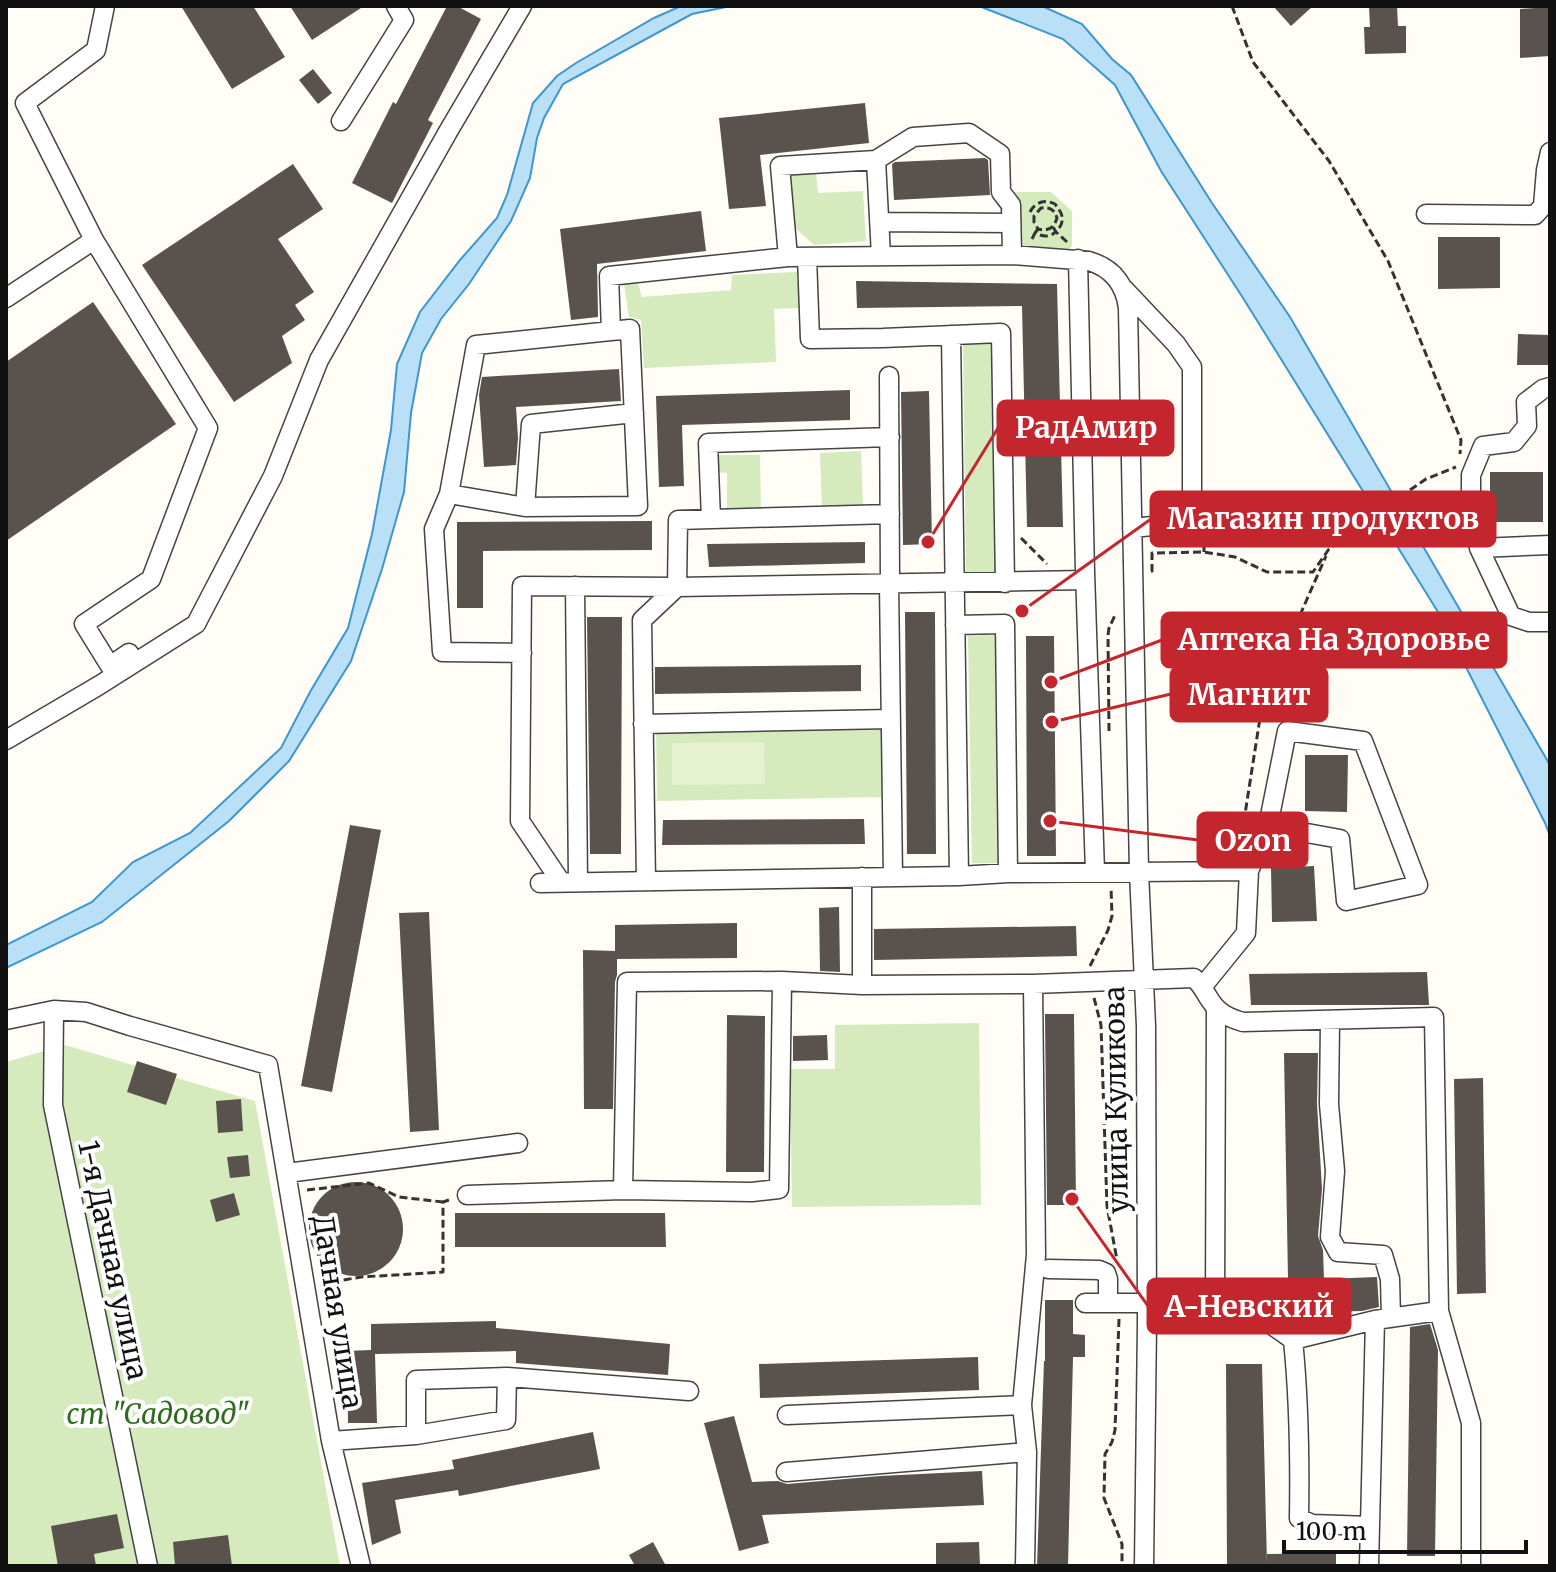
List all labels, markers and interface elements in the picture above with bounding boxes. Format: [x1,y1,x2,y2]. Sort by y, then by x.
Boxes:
callout: РадАмир [998,401,1173,455]
text: РадАмир [1015,408,1157,446]
callout: Магазин продуктов [1151,492,1495,546]
text: Магазин продуктов [1167,499,1479,537]
callout: Аптека На Здоровье [1162,613,1506,667]
text: Аптека На Здоровье [1177,620,1490,658]
callout: Магнит [1171,667,1327,721]
text: Магнит [1187,675,1311,713]
callout: Ozon [1198,813,1307,867]
text: Ozon [1215,821,1291,859]
street label: улица Куликова [1096,986,1136,1214]
street label: 1-я Дачная улица [70,1137,156,1383]
street label: Дачная улица [305,1213,371,1411]
callout: А-Невский [1148,1279,1350,1333]
text: А-Невский [1163,1287,1334,1325]
park label: ст "Садовод" [66,1396,250,1432]
scale bar [1284,1504,1526,1554]
text: 100 m [1296,1516,1367,1547]

